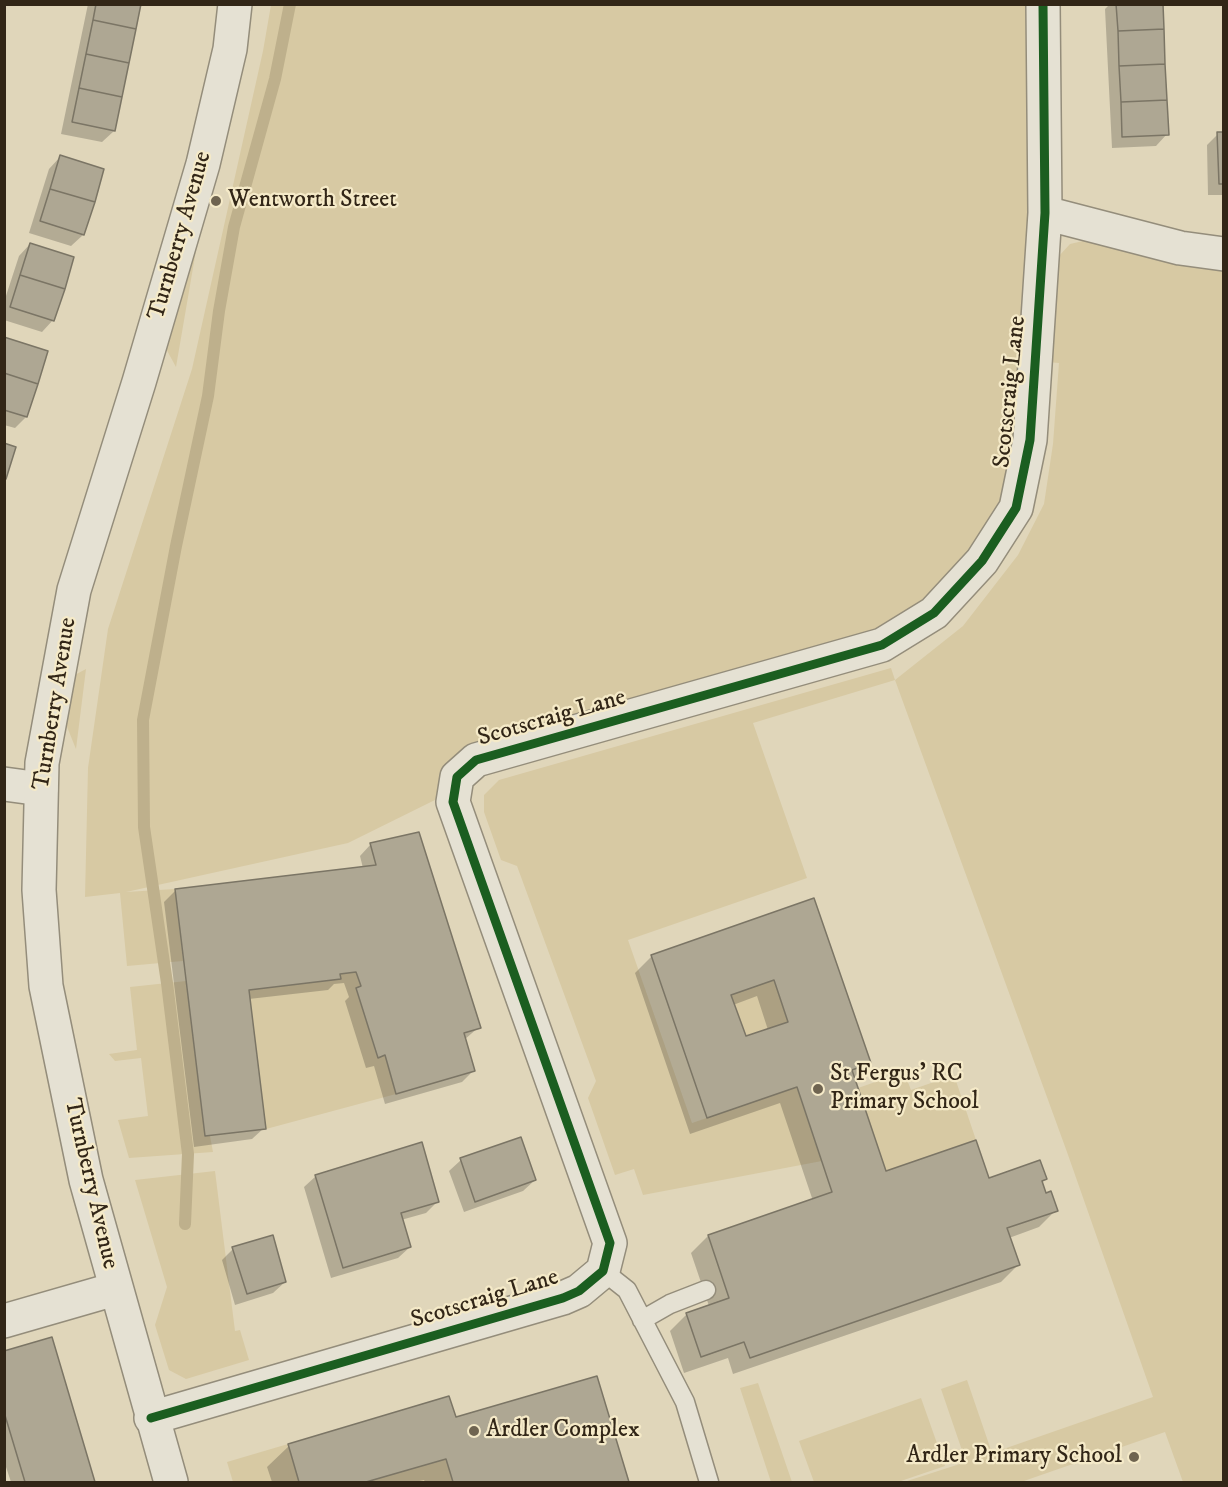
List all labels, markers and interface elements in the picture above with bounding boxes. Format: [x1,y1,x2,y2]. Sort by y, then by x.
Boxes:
street label: Turnberry Avenue [143,148,219,324]
place label: Wentworth Street [228,187,397,215]
marker: Wentworth Street [209,194,223,208]
street label: Scotscraig Lane [989,315,1033,469]
street label: Turnberry Avenue [28,616,84,792]
street label: Scotscraig Lane [475,684,629,754]
place label: St Fergus' RC Primary School [830,1061,979,1117]
marker: St Fergus' RC Primary School [811,1082,825,1096]
street label: Turnberry Avenue [56,1096,124,1272]
street label: Scotscraig Lane [408,1264,562,1336]
place label: Ardler Complex [486,1417,640,1445]
marker: Ardler Complex [467,1424,481,1438]
place label: Ardler Primary School [906,1443,1122,1471]
marker: Ardler Primary School [1127,1450,1141,1464]

